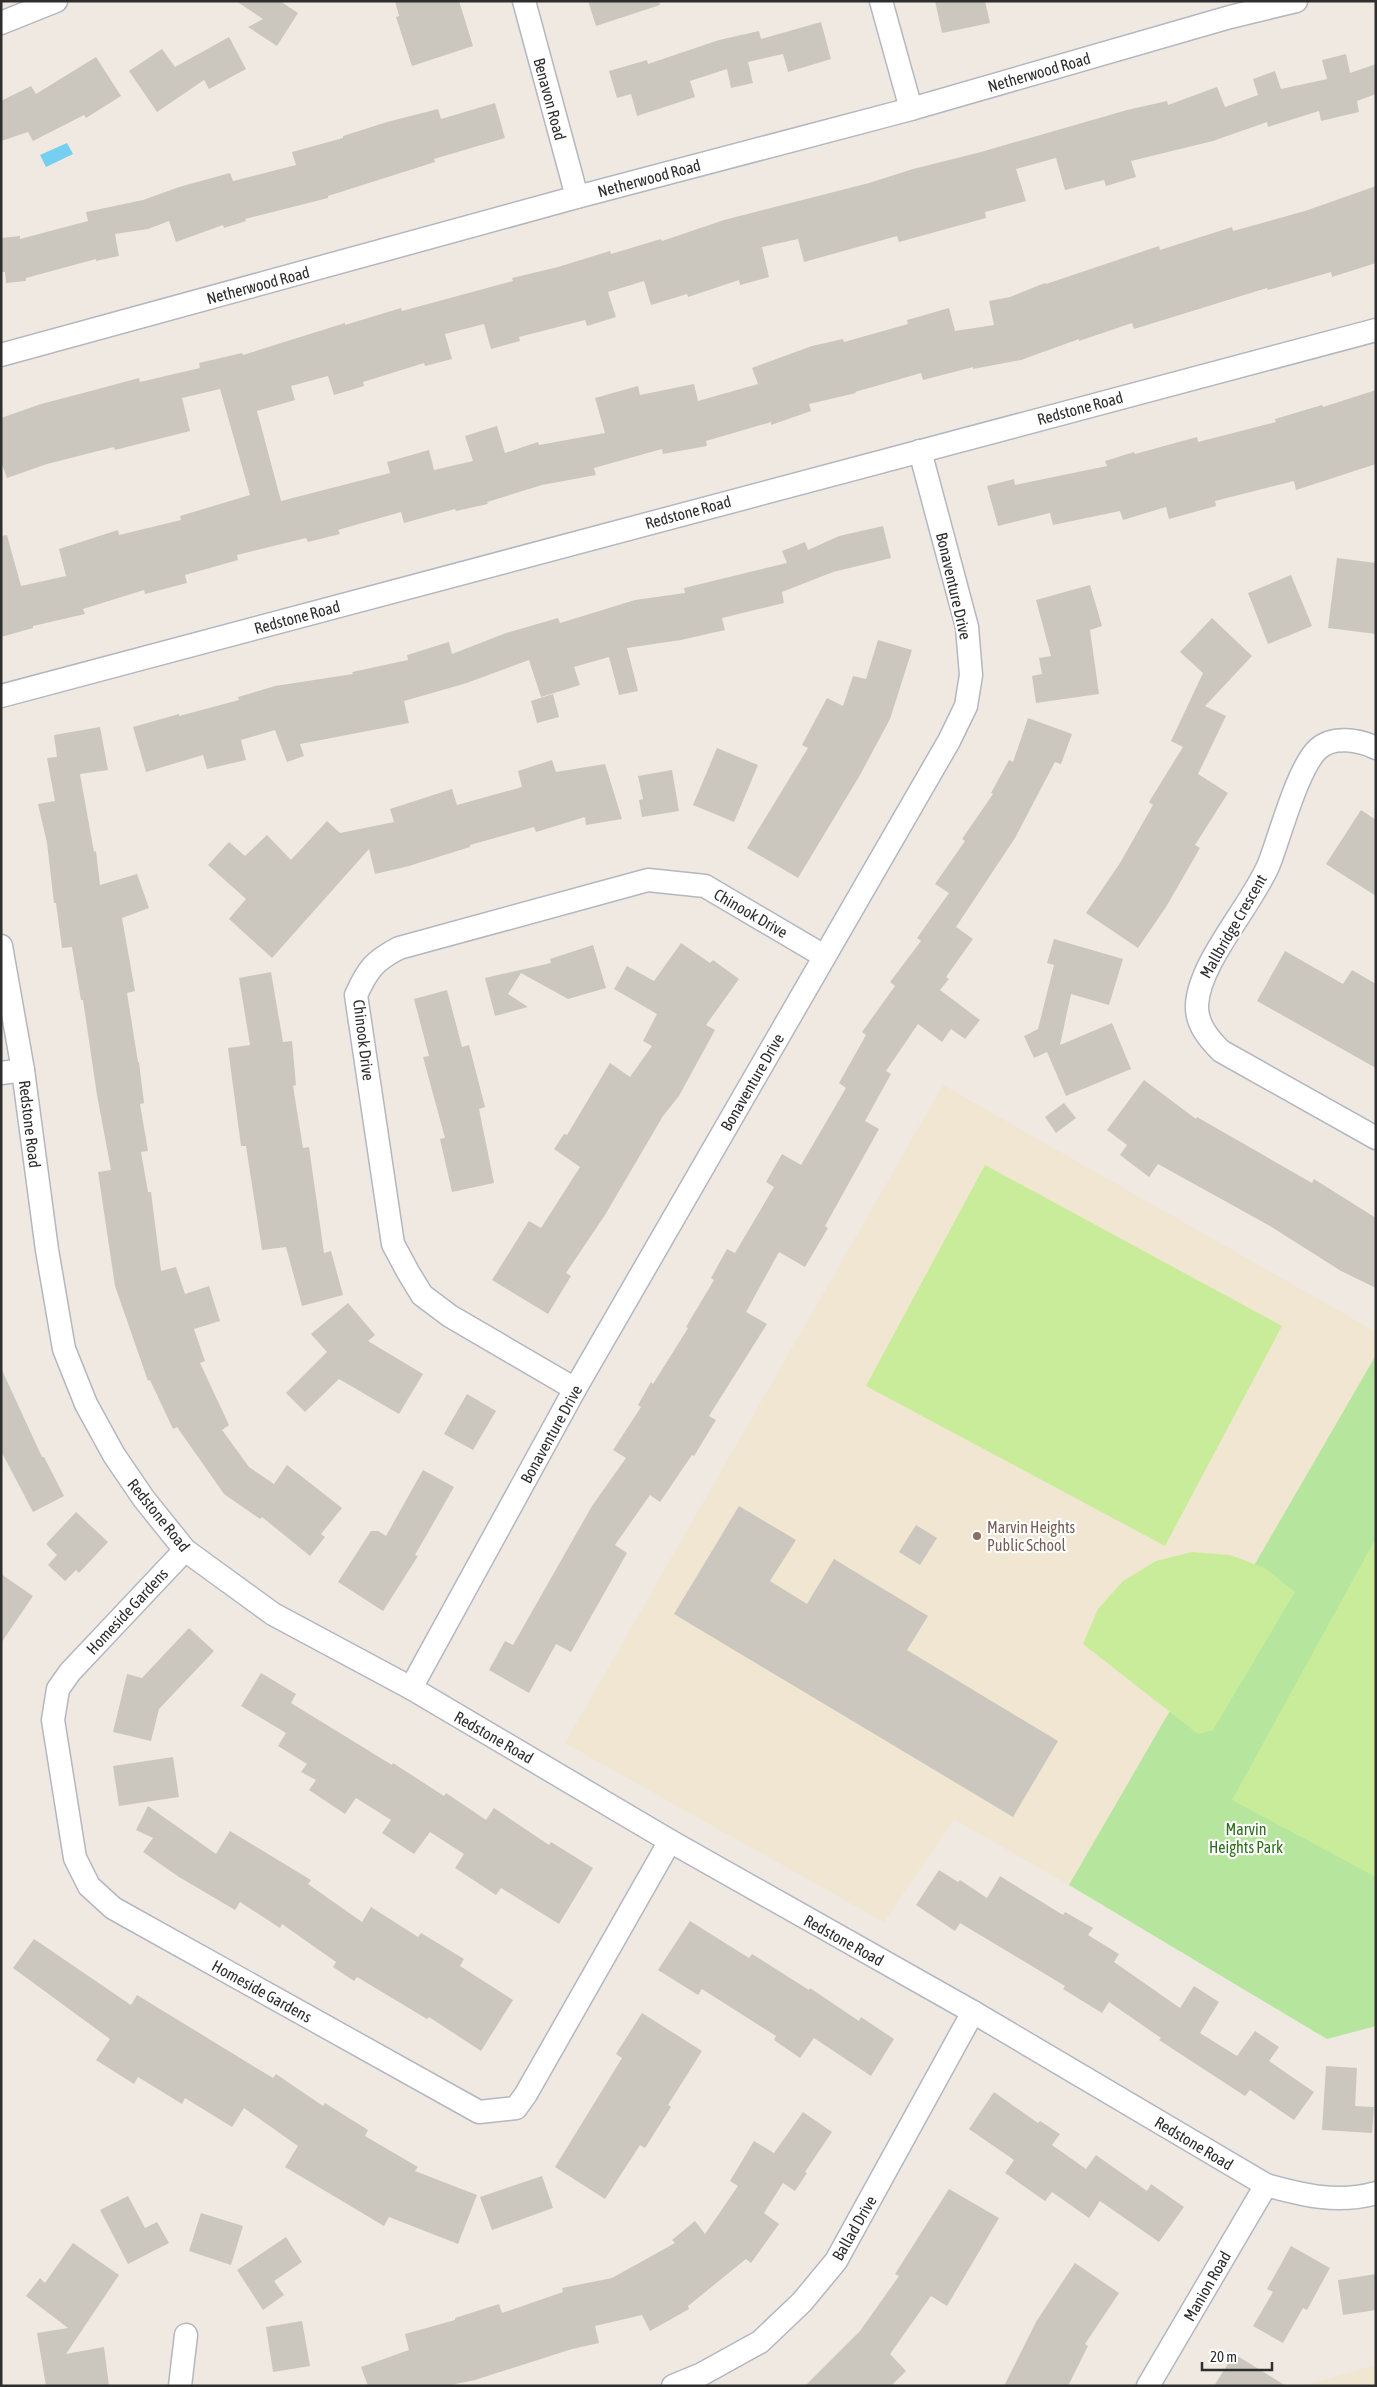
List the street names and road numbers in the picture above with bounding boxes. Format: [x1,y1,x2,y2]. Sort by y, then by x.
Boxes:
street label: Netherwood Road [986,49,1092,95]
street label: Benavon Road [530,56,570,142]
street label: Netherwood Road [596,156,702,200]
street label: Netherwood Road [205,263,311,307]
street label: Redstone Road [1035,388,1125,428]
street label: Redstone Road [643,492,733,532]
street label: Bonaventure Drive [933,531,975,641]
street label: Redstone Road [252,597,342,637]
street label: Mallbridge Crescent [1196,871,1271,981]
street label: Chinook Drive [711,885,791,941]
street label: Chinook Drive [350,998,378,1082]
street label: Bonaventure Drive [717,1030,787,1134]
street label: Redstone Road [16,1079,44,1169]
street label: Bonaventure Drive [517,1382,585,1486]
street label: Redstone Road [124,1475,194,1555]
street label: Homeside Gardens [83,1564,172,1658]
street label: Redstone Road [451,1707,537,1767]
street label: Redstone Road [801,1911,887,1969]
street label: Homeside Gardens [209,1956,315,2026]
street label: Redstone Road [1152,2113,1236,2173]
street label: Ballad Drive [828,2192,880,2264]
street label: Manion Road [1180,2248,1234,2324]

